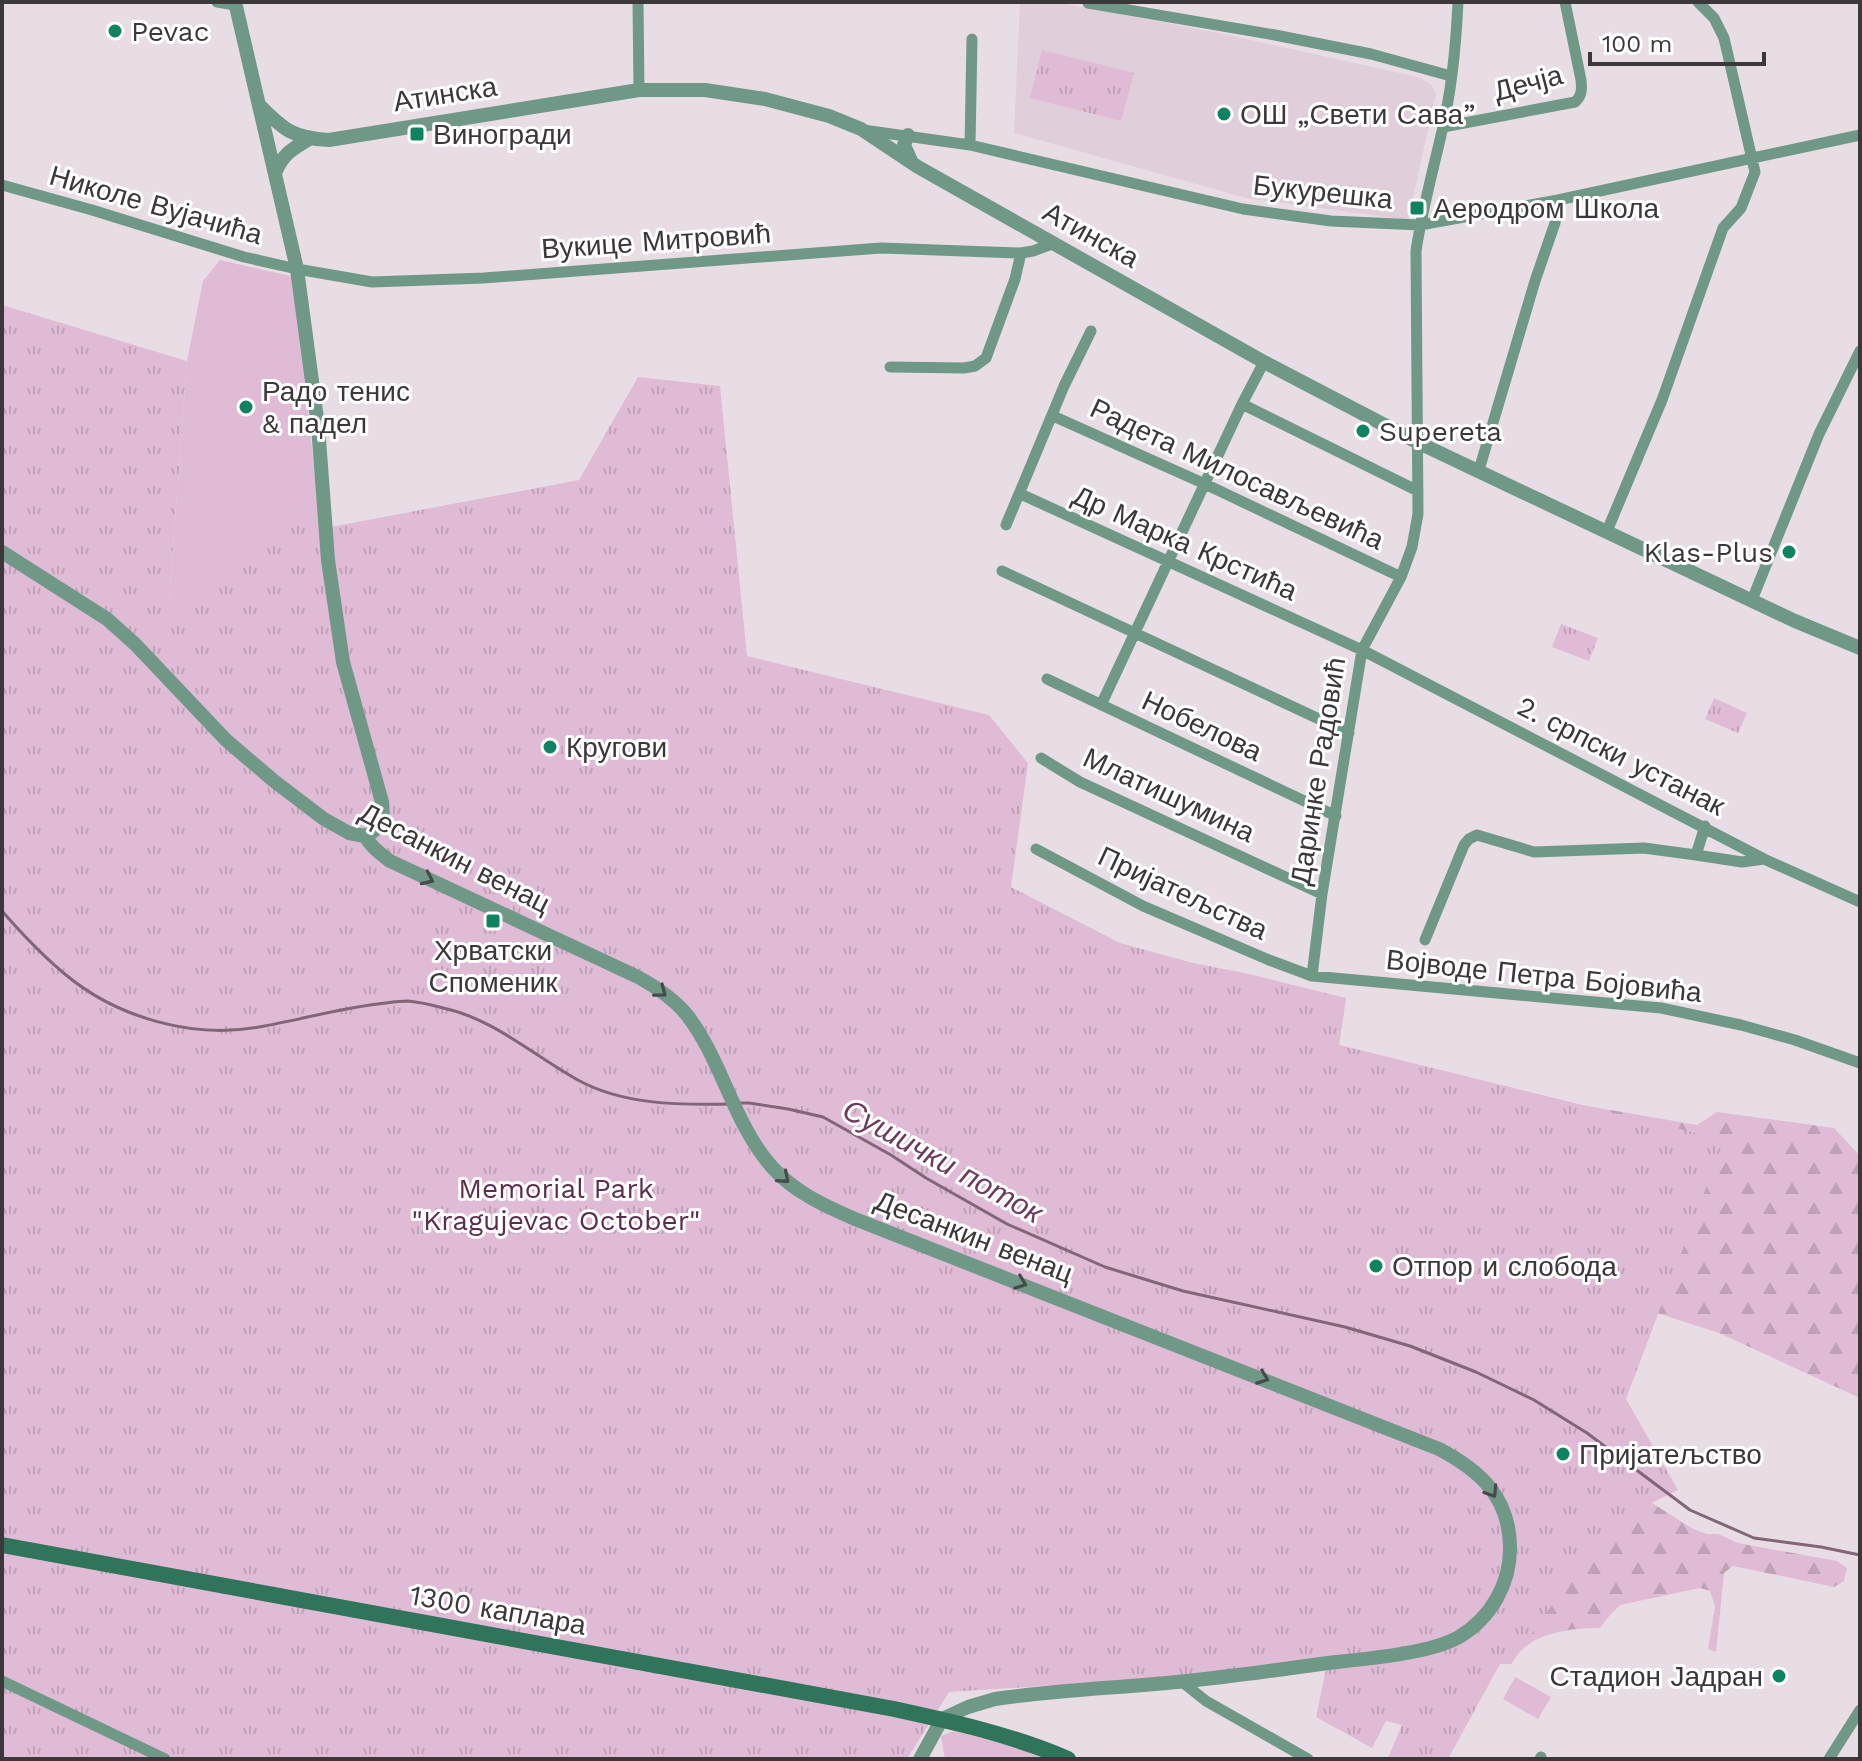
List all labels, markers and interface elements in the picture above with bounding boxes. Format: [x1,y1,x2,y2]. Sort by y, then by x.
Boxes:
place label: Pevac [131,15,209,48]
scale bar [1590,16,1764,66]
marker: Pevac [106,22,124,40]
text: 100 m [1602,30,1672,58]
street label: Дечја [1490,58,1566,108]
street label: Атинска [391,69,500,118]
place label: ОШ „Свети Сава” [1240,98,1475,131]
marker: ОШ „Свети Сава” [1215,105,1233,123]
place label: Виногради [433,118,572,151]
marker: Виногради [408,125,426,143]
street label: Николе Вујачића [46,159,267,251]
street label: Букурешка [1252,168,1395,216]
place label: Аеродром Школа [1433,192,1660,225]
street label: Атинска [1037,195,1145,275]
marker: Аеродром Школа [1408,199,1426,217]
street label: Вукице Митровић [540,217,772,265]
place label: Радо тенис & падел [262,375,410,440]
street label: Радета Милосављевића [1085,391,1389,557]
marker: Радо тенис & падел [237,398,255,416]
place label: Supereta [1379,415,1502,448]
marker: Supereta [1354,422,1372,440]
street label: Др Марка Крстића [1068,479,1303,608]
place label: Klas-Plus [1643,536,1773,569]
marker: Klas-Plus [1780,543,1798,561]
street label: Даринке Радовић [1284,655,1352,887]
street label: Нобелова [1137,684,1268,768]
street label: 2. српски устанак [1512,689,1731,823]
place label: Кругови [566,731,667,764]
marker: Кругови [541,738,559,756]
street label: Млатишумина [1078,741,1260,849]
street label: Десанкин венац [354,796,556,920]
street label: Пријатељства [1093,839,1273,947]
one-way arrow [419,869,434,885]
marker: Хрватски Споменик [484,912,502,930]
place label: Хрватски Споменик [428,934,558,999]
street label: Војводе Петра Бојовића [1385,943,1704,1009]
one-way arrow [653,983,667,997]
water label: Сушички поток [837,1092,1051,1231]
one-way arrow [775,1168,790,1183]
park label: Memorial Park "Kragujevac October" [412,1172,700,1237]
street label: Десанкин венац [870,1184,1078,1290]
place label: Отпор и слобода [1392,1250,1617,1283]
marker: Отпор и слобода [1367,1257,1385,1275]
one-way arrow [1013,1273,1027,1290]
one-way arrow [1255,1368,1269,1385]
place label: Пријатељство [1579,1438,1762,1471]
marker: Пријатељство [1554,1445,1572,1463]
one-way arrow [1483,1484,1498,1498]
street label: 1300 каплара [407,1578,589,1642]
place label: Стадион Јадран [1550,1660,1763,1693]
marker: Стадион Јадран [1770,1667,1788,1685]

